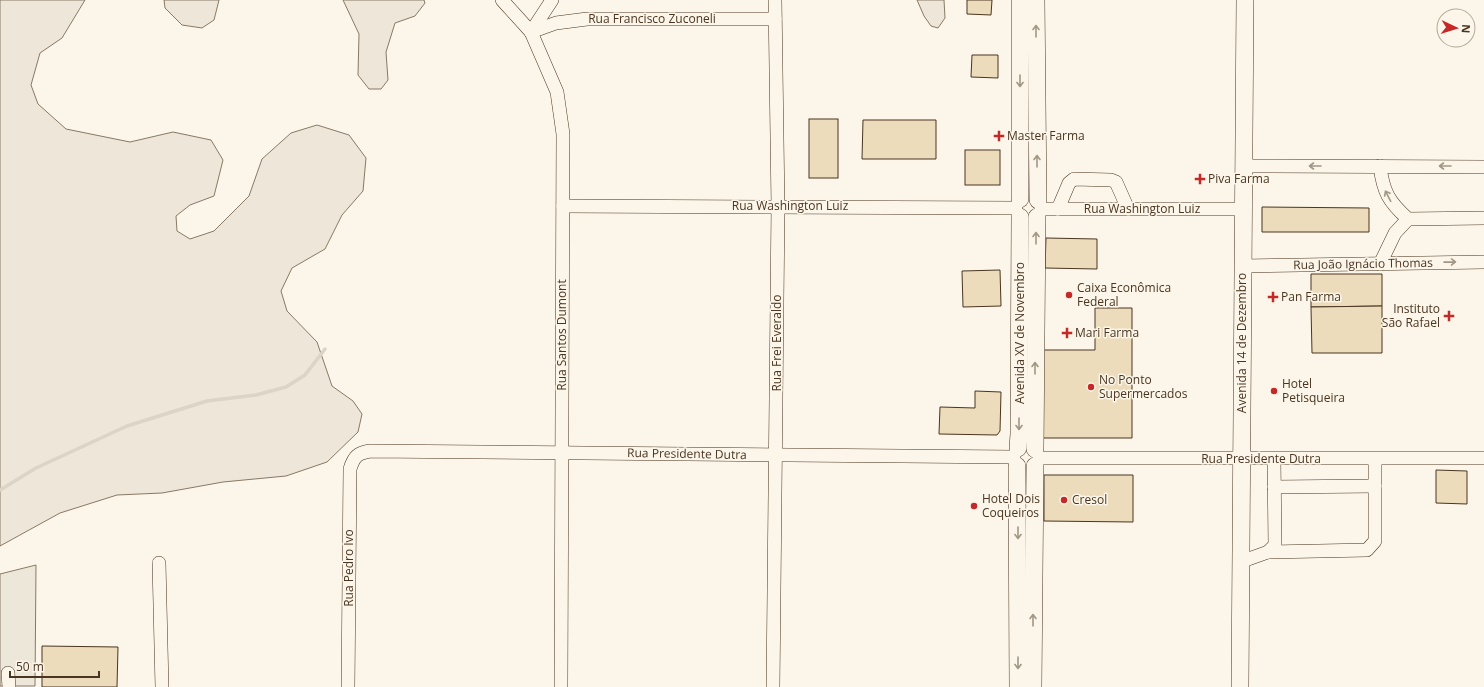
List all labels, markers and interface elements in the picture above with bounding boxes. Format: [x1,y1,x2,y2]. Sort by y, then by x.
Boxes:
north arrow [1436,8,1476,48]
street label: Rua Francisco Zuconeli [588,10,716,27]
text: N [1459,24,1474,34]
one-way arrow [1032,25,1040,38]
one-way arrow [1017,74,1024,87]
place label: Master Farma [1007,127,1085,144]
marker: Master Farma [994,131,1004,141]
one-way arrow [1033,155,1041,168]
one-way arrow [1309,162,1322,170]
one-way arrow [1439,162,1452,170]
place label: Piva Farma [1208,170,1270,187]
marker: Piva Farma [1195,174,1205,184]
one-way arrow [1384,190,1392,202]
street label: Rua Washington Luiz [732,197,849,214]
street label: Rua Washington Luiz [1084,200,1201,217]
one-way arrow [1032,232,1040,245]
street label: Rua João Ignácio Thomas [1293,254,1433,273]
one-way arrow [1443,258,1456,266]
street label: Avenida XV de Novembro [1011,262,1028,404]
street label: Avenida 14 de Dezembro [1233,273,1250,413]
street label: Rua Santos Dumont [553,279,570,391]
place label: Caixa Econômica Federal [1077,279,1171,310]
place label: Pan Farma [1281,288,1341,305]
marker: Caixa Econômica Federal [1064,290,1074,300]
marker: Pan Farma [1268,292,1278,302]
street label: Rua Frei Everaldo [768,294,785,392]
place label: Instituto São Rafael [1382,300,1440,331]
marker: Instituto São Rafael [1443,310,1455,322]
place label: Mari Farma [1075,324,1139,341]
marker: Mari Farma [1062,328,1072,338]
one-way arrow [1031,362,1039,375]
place label: No Ponto Supermercados [1099,371,1188,402]
place label: Hotel Petisqueira [1282,375,1345,406]
marker: No Ponto Supermercados [1086,382,1096,392]
marker: Hotel Petisqueira [1269,386,1279,396]
one-way arrow [1016,417,1023,430]
street label: Rua Presidente Dutra [627,444,747,463]
street label: Rua Presidente Dutra [1201,450,1321,467]
place label: Hotel Dois Coqueiros [982,490,1040,521]
place label: Cresol [1072,491,1107,508]
marker: Cresol [1059,495,1069,505]
marker: Hotel Dois Coqueiros [969,501,979,511]
one-way arrow [1014,526,1022,539]
street label: Rua Pedro Ivo [340,529,357,607]
one-way arrow [1029,614,1037,627]
scale bar [10,653,99,679]
one-way arrow [1014,656,1022,669]
text: 50 m [16,658,44,675]

